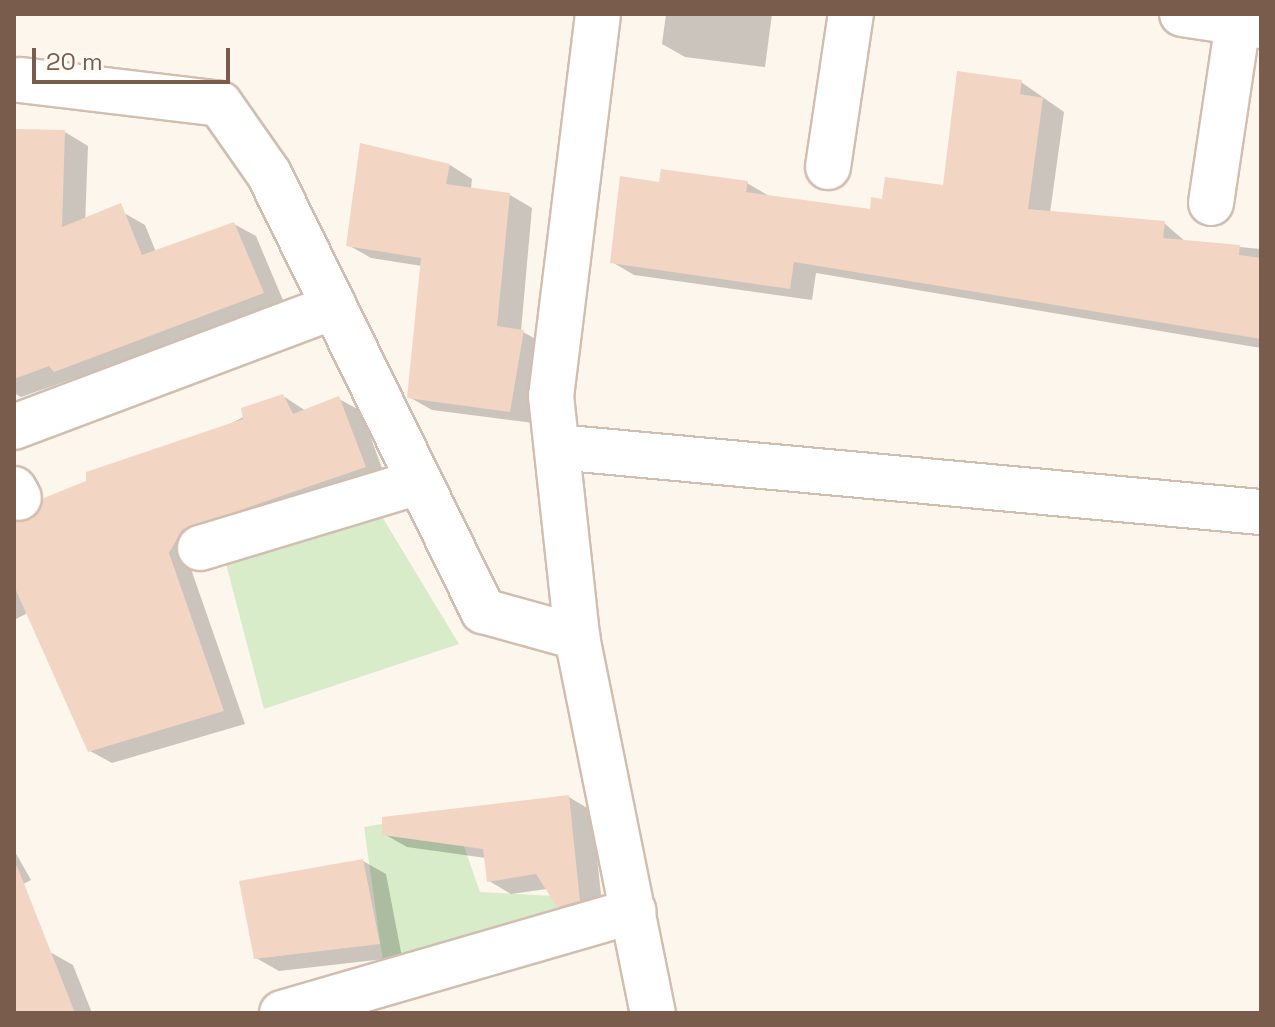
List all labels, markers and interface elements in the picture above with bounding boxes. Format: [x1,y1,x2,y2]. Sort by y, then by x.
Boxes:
scale bar [36,32,234,82]
text: 20 m [46,46,103,77]

